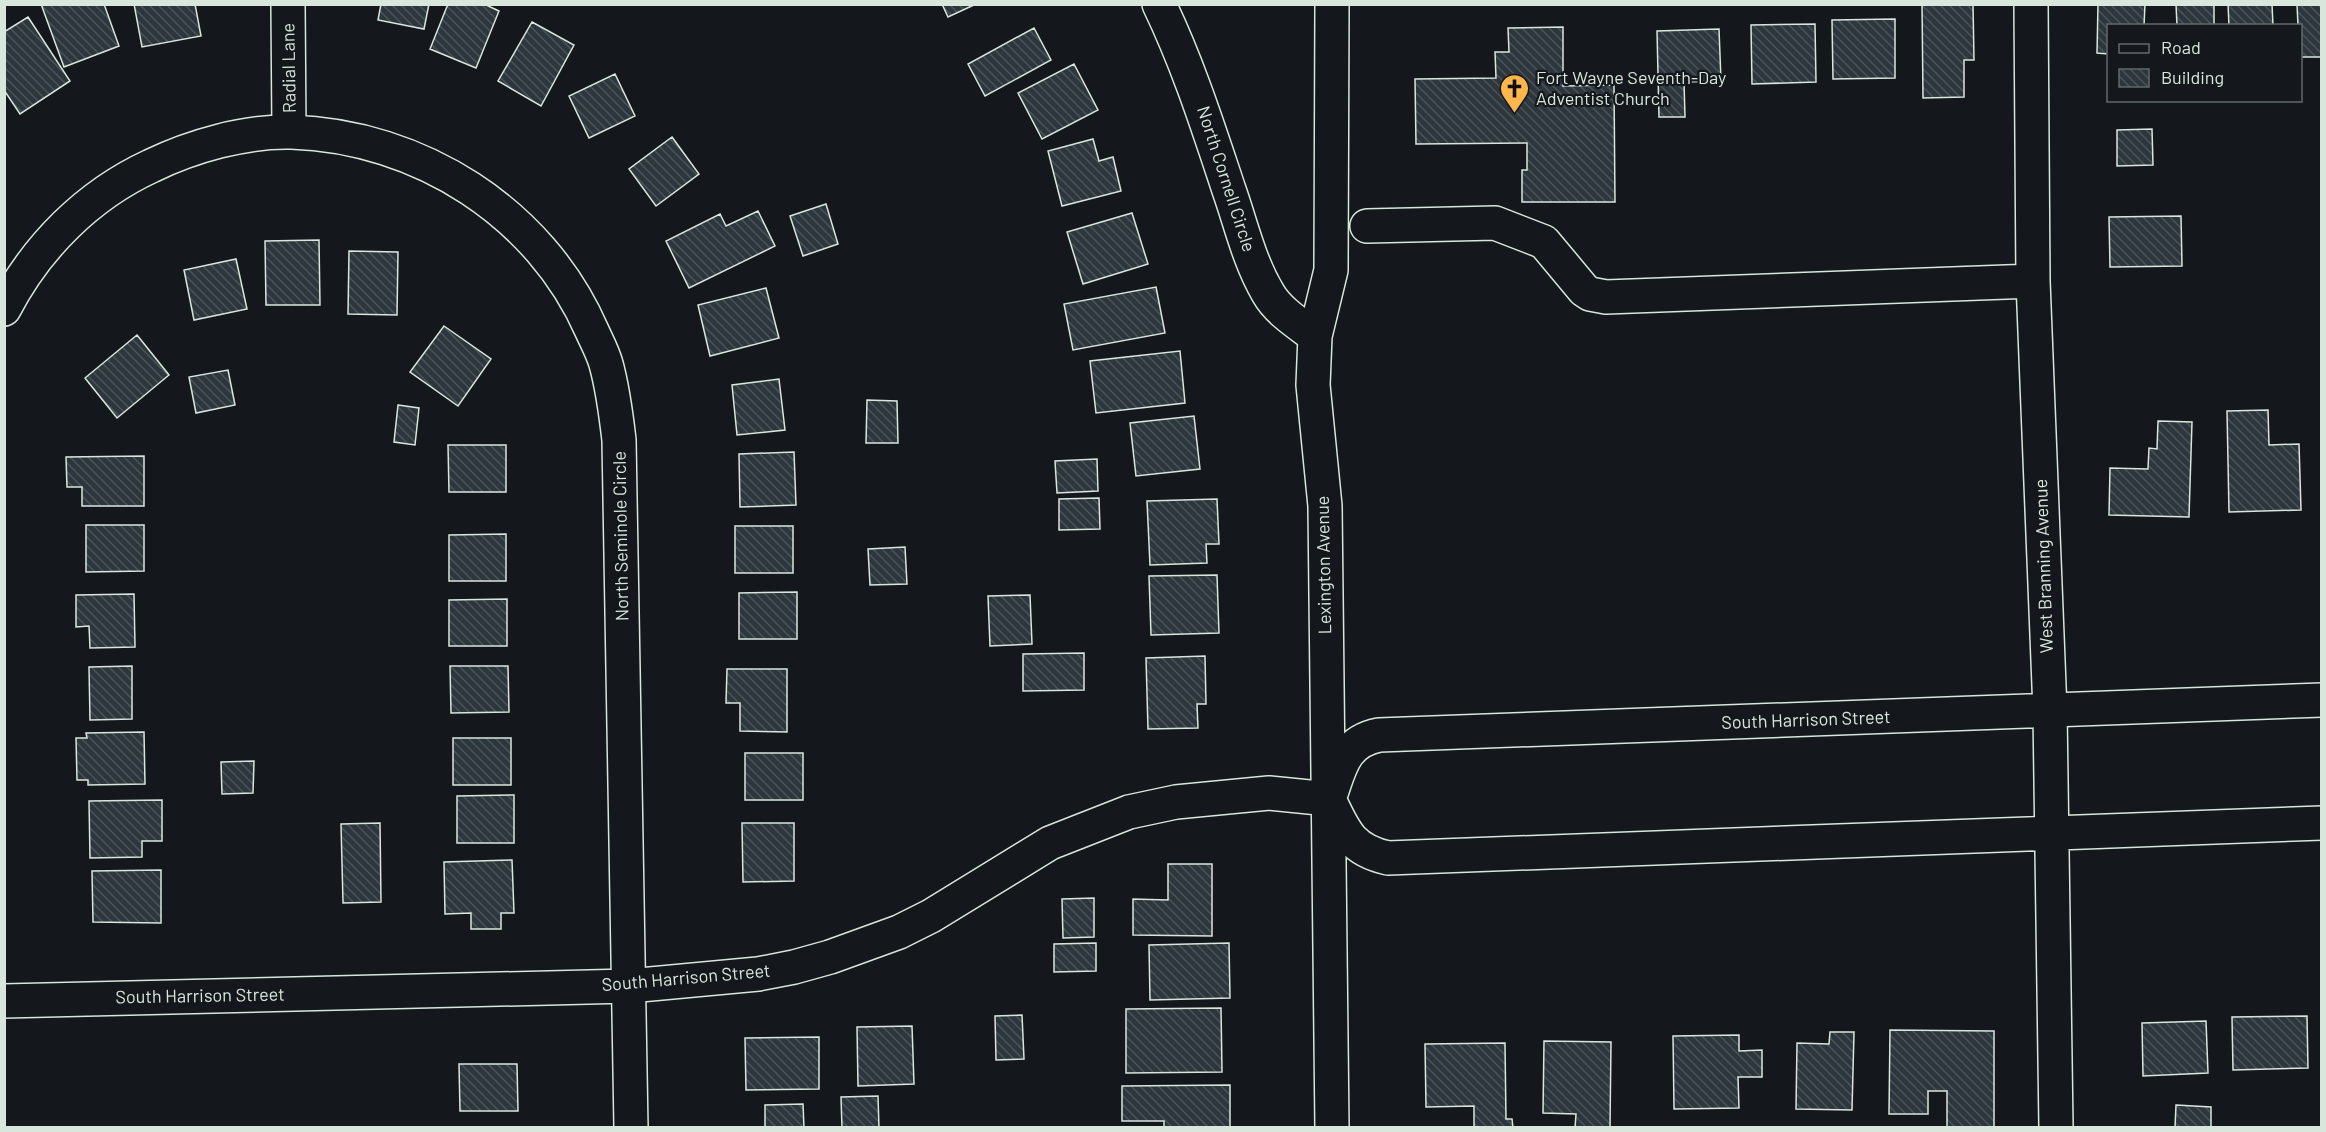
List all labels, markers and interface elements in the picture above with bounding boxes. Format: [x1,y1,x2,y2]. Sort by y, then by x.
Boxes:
street label: Radial Lane [276,23,300,113]
legend [2107,24,2302,102]
text: Road [2161,36,2201,58]
place label: Fort Wayne Seventh-Day Adventist Church [1536,66,1726,109]
text: Building [2161,66,2224,88]
church icon: Fort Wayne Seventh-Day Adventist Church [1499,72,1531,114]
street label: North Cornell Circle [1193,103,1261,254]
street label: North Seminole Circle [608,451,632,621]
street label: West Branning Avenue [2029,479,2057,654]
street label: Lexington Avenue [1311,496,1335,635]
street label: South Harrison Street [1721,705,1891,733]
street label: South Harrison Street [601,959,771,995]
street label: South Harrison Street [115,983,285,1007]

